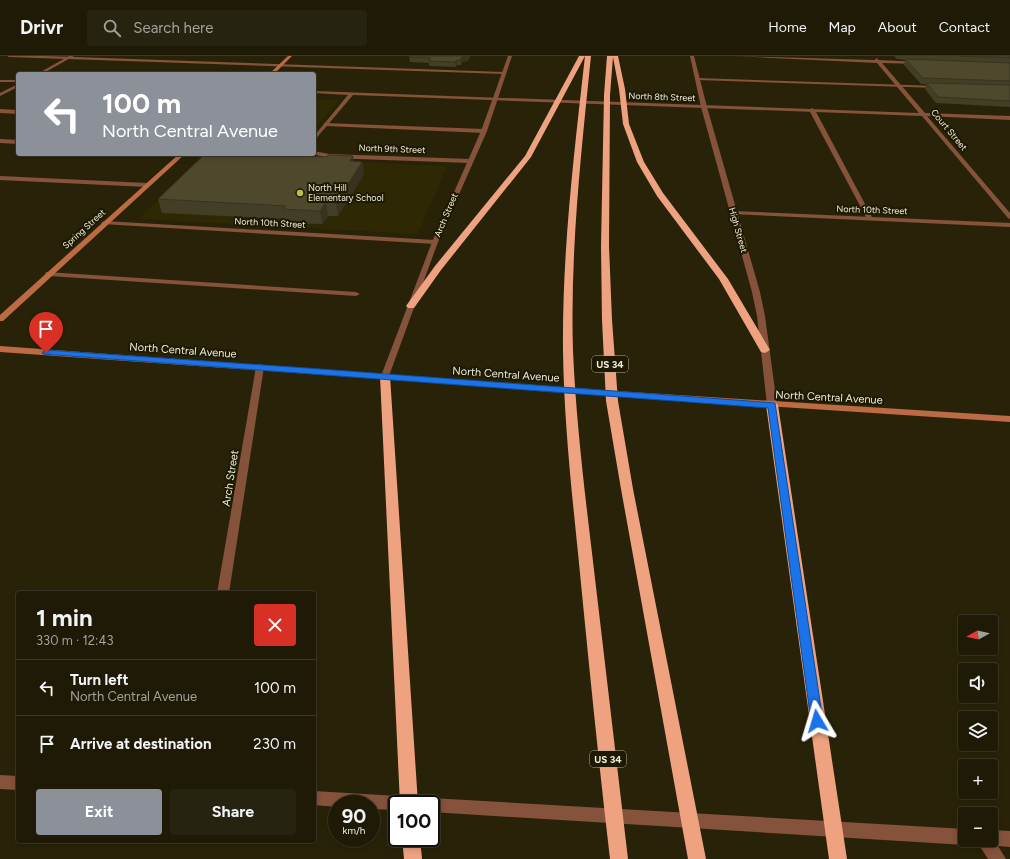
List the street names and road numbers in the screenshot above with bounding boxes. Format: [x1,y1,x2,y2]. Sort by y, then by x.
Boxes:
street label: North 8th Street [628,90,696,103]
street label: Court Street [929,107,970,153]
street label: North 9th Street [358,142,426,155]
street label: Arch Street [431,191,460,238]
street label: North 10th Street [836,203,908,216]
street label: Spring Street [60,206,108,251]
street label: High Street [727,206,750,254]
street label: North 10th Street [234,215,306,230]
street label: North Central Avenue [129,340,237,361]
road number: US 34 [592,356,628,372]
street label: North Central Avenue [452,364,560,385]
street label: North Central Avenue [775,388,883,407]
street label: Arch Street [220,449,241,507]
road number: US 34 [590,751,626,767]

